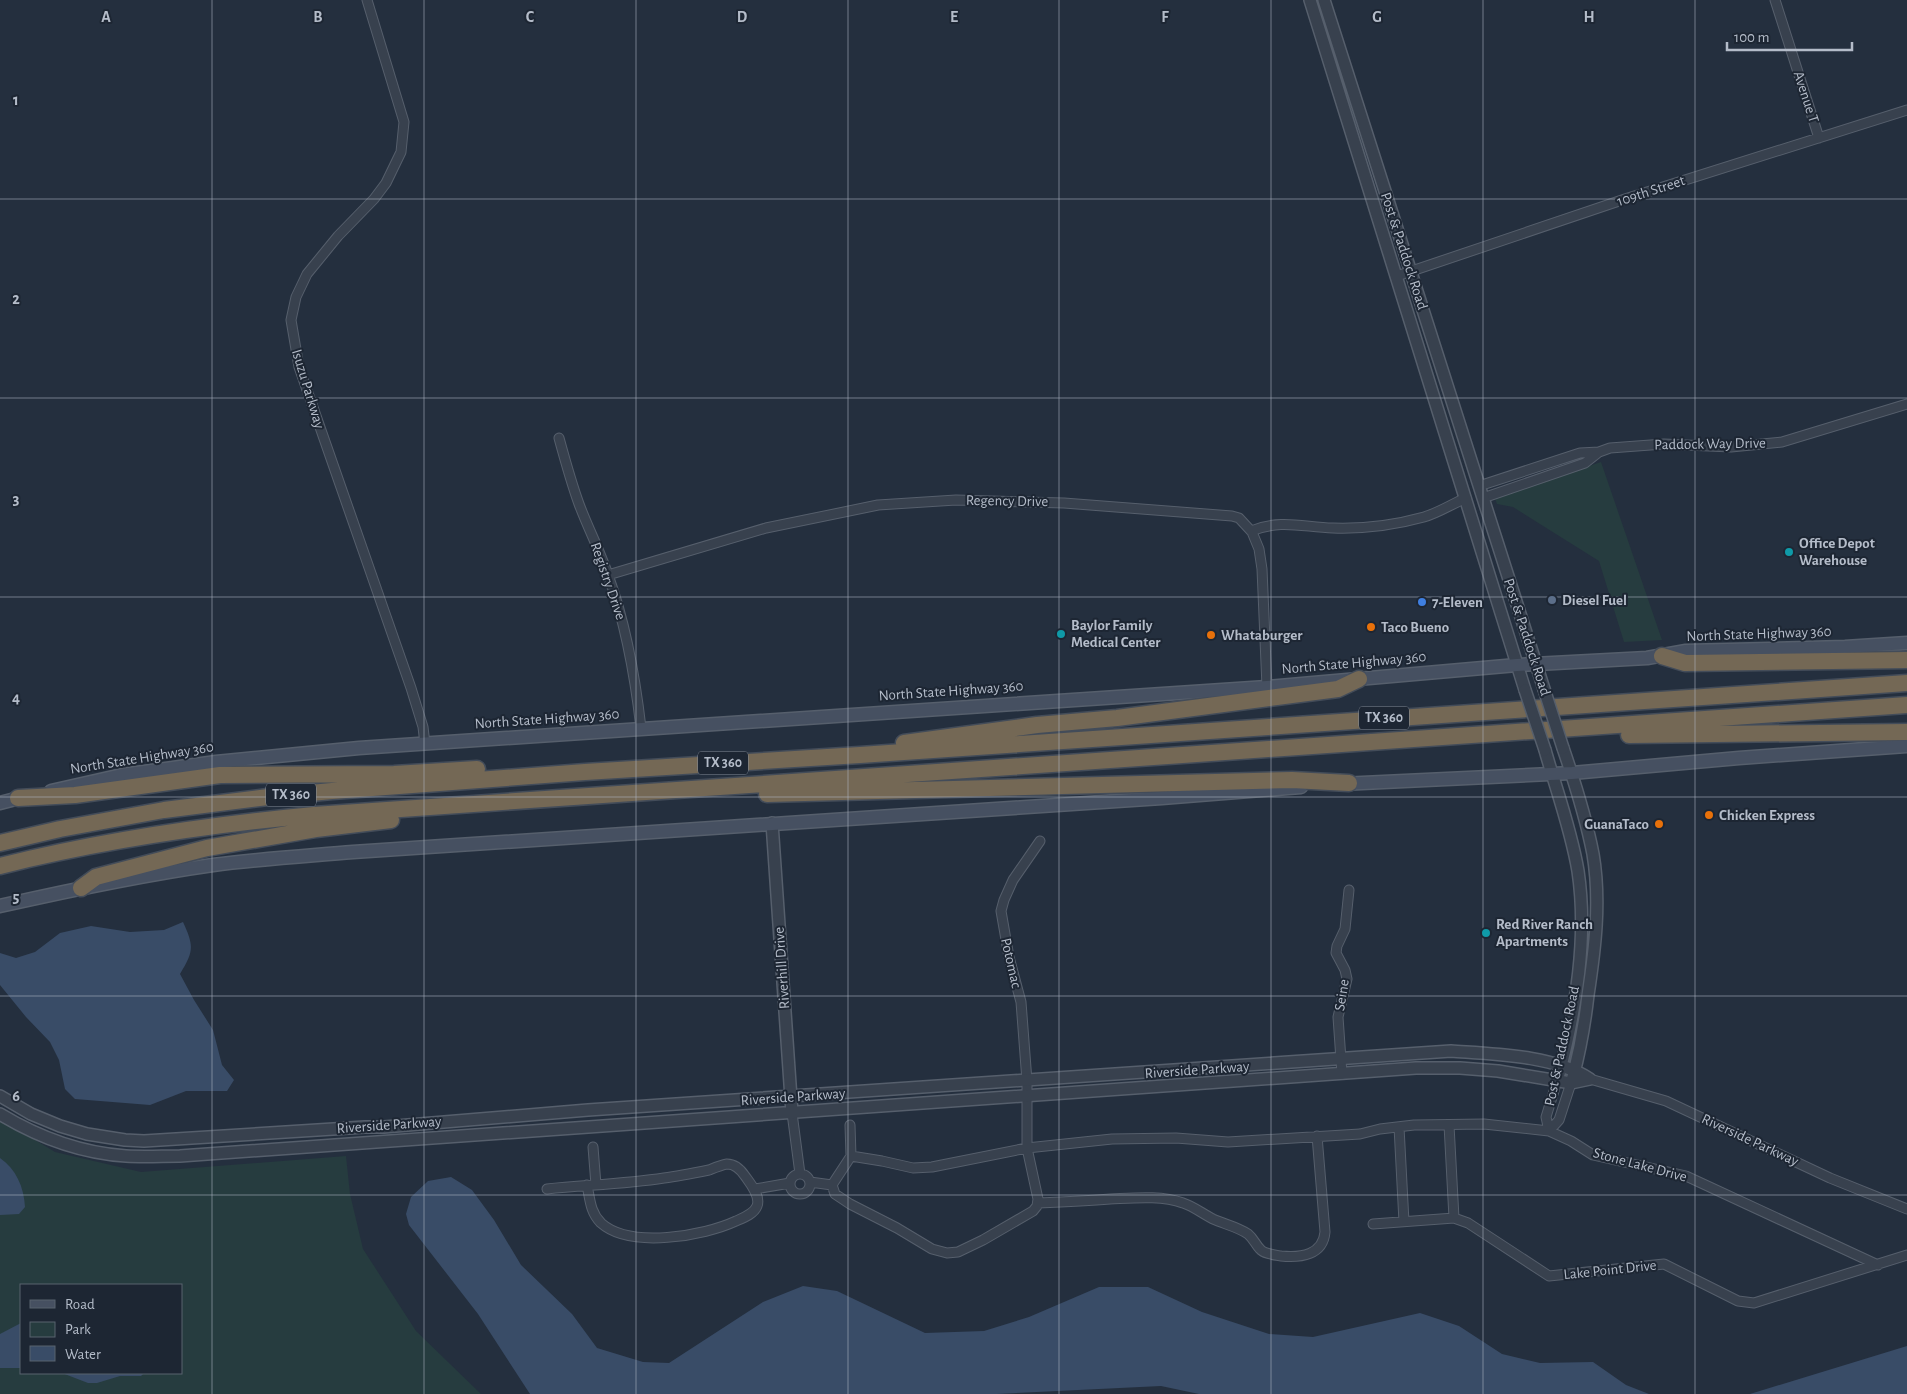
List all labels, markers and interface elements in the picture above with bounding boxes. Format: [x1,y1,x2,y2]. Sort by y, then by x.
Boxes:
text: A [101,9,111,25]
text: B [313,9,323,25]
text: C [526,9,535,25]
text: D [737,9,748,25]
text: E [950,9,958,25]
text: F [1161,9,1169,25]
text: G [1372,9,1382,25]
text: H [1583,9,1595,25]
scale bar [1727,20,1852,52]
text: 100 m [1734,30,1769,45]
street label: Avenue T [1791,69,1822,125]
text: 1 [13,92,19,108]
street label: 109th Street [1615,173,1687,209]
street label: Post & Paddock Road [1378,190,1430,312]
text: 2 [12,291,20,307]
street label: Isuzu Parkway [289,348,327,431]
street label: Paddock Way Drive [1654,436,1766,452]
text: 3 [13,491,20,507]
street label: Regency Drive [966,493,1048,509]
place label: Office Depot Warehouse [1799,536,1875,568]
street label: Registry Drive [588,540,628,622]
marker: Office Depot Warehouse [1783,546,1795,558]
street label: Post & Paddock Road [1501,576,1553,698]
place label: Diesel Fuel [1562,593,1627,608]
marker: Diesel Fuel [1546,594,1558,606]
place label: 7-Eleven [1432,595,1483,610]
marker: 7-Eleven [1416,596,1428,608]
place label: Baylor Family Medical Center [1071,618,1161,650]
place label: Taco Bueno [1381,620,1449,635]
marker: Taco Bueno [1365,621,1377,633]
street label: North State Highway 360 [1686,624,1832,644]
marker: Baylor Family Medical Center [1055,628,1067,640]
place label: Whataburger [1221,628,1303,643]
marker: Whataburger [1205,629,1217,641]
street label: North State Highway 360 [1281,649,1427,677]
street label: North State Highway 360 [878,678,1024,704]
text: 4 [12,690,20,706]
street label: North State Highway 360 [474,706,620,732]
road number: TX 360 [1359,706,1409,730]
street label: North State Highway 360 [69,739,215,777]
road number: TX 360 [698,751,748,774]
road number: TX 360 [266,784,316,806]
place label: Chicken Express [1719,808,1815,823]
marker: Chicken Express [1703,809,1715,821]
place label: GuanaTaco [1584,817,1649,832]
marker: GuanaTaco [1653,818,1665,830]
text: 5 [13,889,20,905]
place label: Red River Ranch Apartments [1496,917,1593,949]
street label: Riverhill Drive [772,926,792,1010]
marker: Red River Ranch Apartments [1480,927,1492,939]
street label: Potomac [998,936,1024,990]
street label: Seine [1332,978,1352,1012]
street label: Post & Paddock Road [1542,984,1582,1107]
street label: Riverside Parkway [1144,1059,1251,1081]
street label: Riverside Parkway [740,1086,847,1108]
text: 6 [12,1088,20,1104]
street label: Riverside Parkway [1699,1111,1801,1169]
street label: Riverside Parkway [336,1114,443,1136]
street label: Stone Lake Drive [1592,1145,1689,1185]
street label: Lake Point Drive [1563,1258,1657,1282]
legend [20,1284,182,1374]
text: Road [65,1297,95,1312]
text: Park [65,1322,91,1337]
text: Water [65,1347,101,1362]

